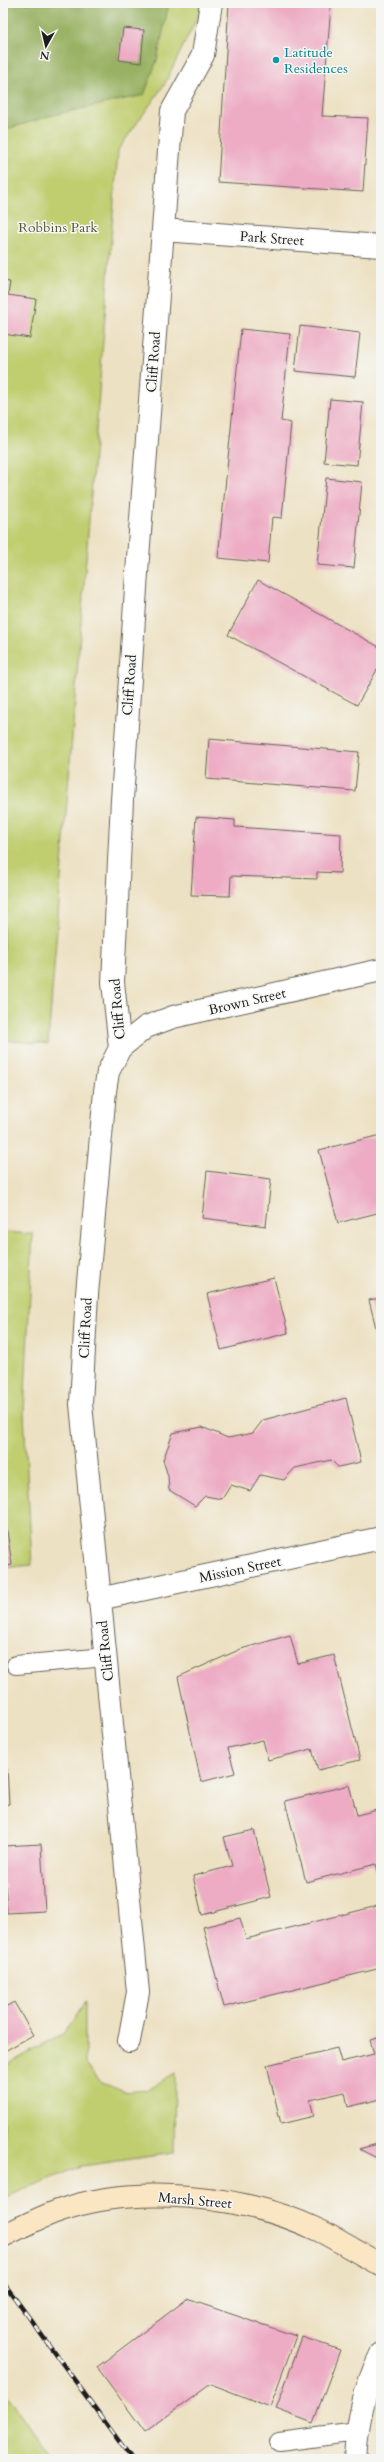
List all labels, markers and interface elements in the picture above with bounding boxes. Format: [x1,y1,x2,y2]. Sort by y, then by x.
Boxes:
north arrow [26,26,66,66]
place label: Latitude Residences [284,43,348,78]
text: N [38,47,50,63]
marker: Latitude Residences [271,55,281,65]
park label: Robbins Park [18,218,98,237]
street label: Park Street [239,227,305,250]
street label: Cliff Road [142,330,165,393]
street label: Cliff Road [118,653,141,716]
street label: Cliff Road [105,977,130,1040]
street label: Brown Street [207,983,288,1020]
street label: Cliff Road [74,1296,97,1359]
street label: Mission Street [197,1551,283,1587]
street label: Cliff Road [93,1619,118,1682]
street label: Marsh Street [157,2188,233,2213]

